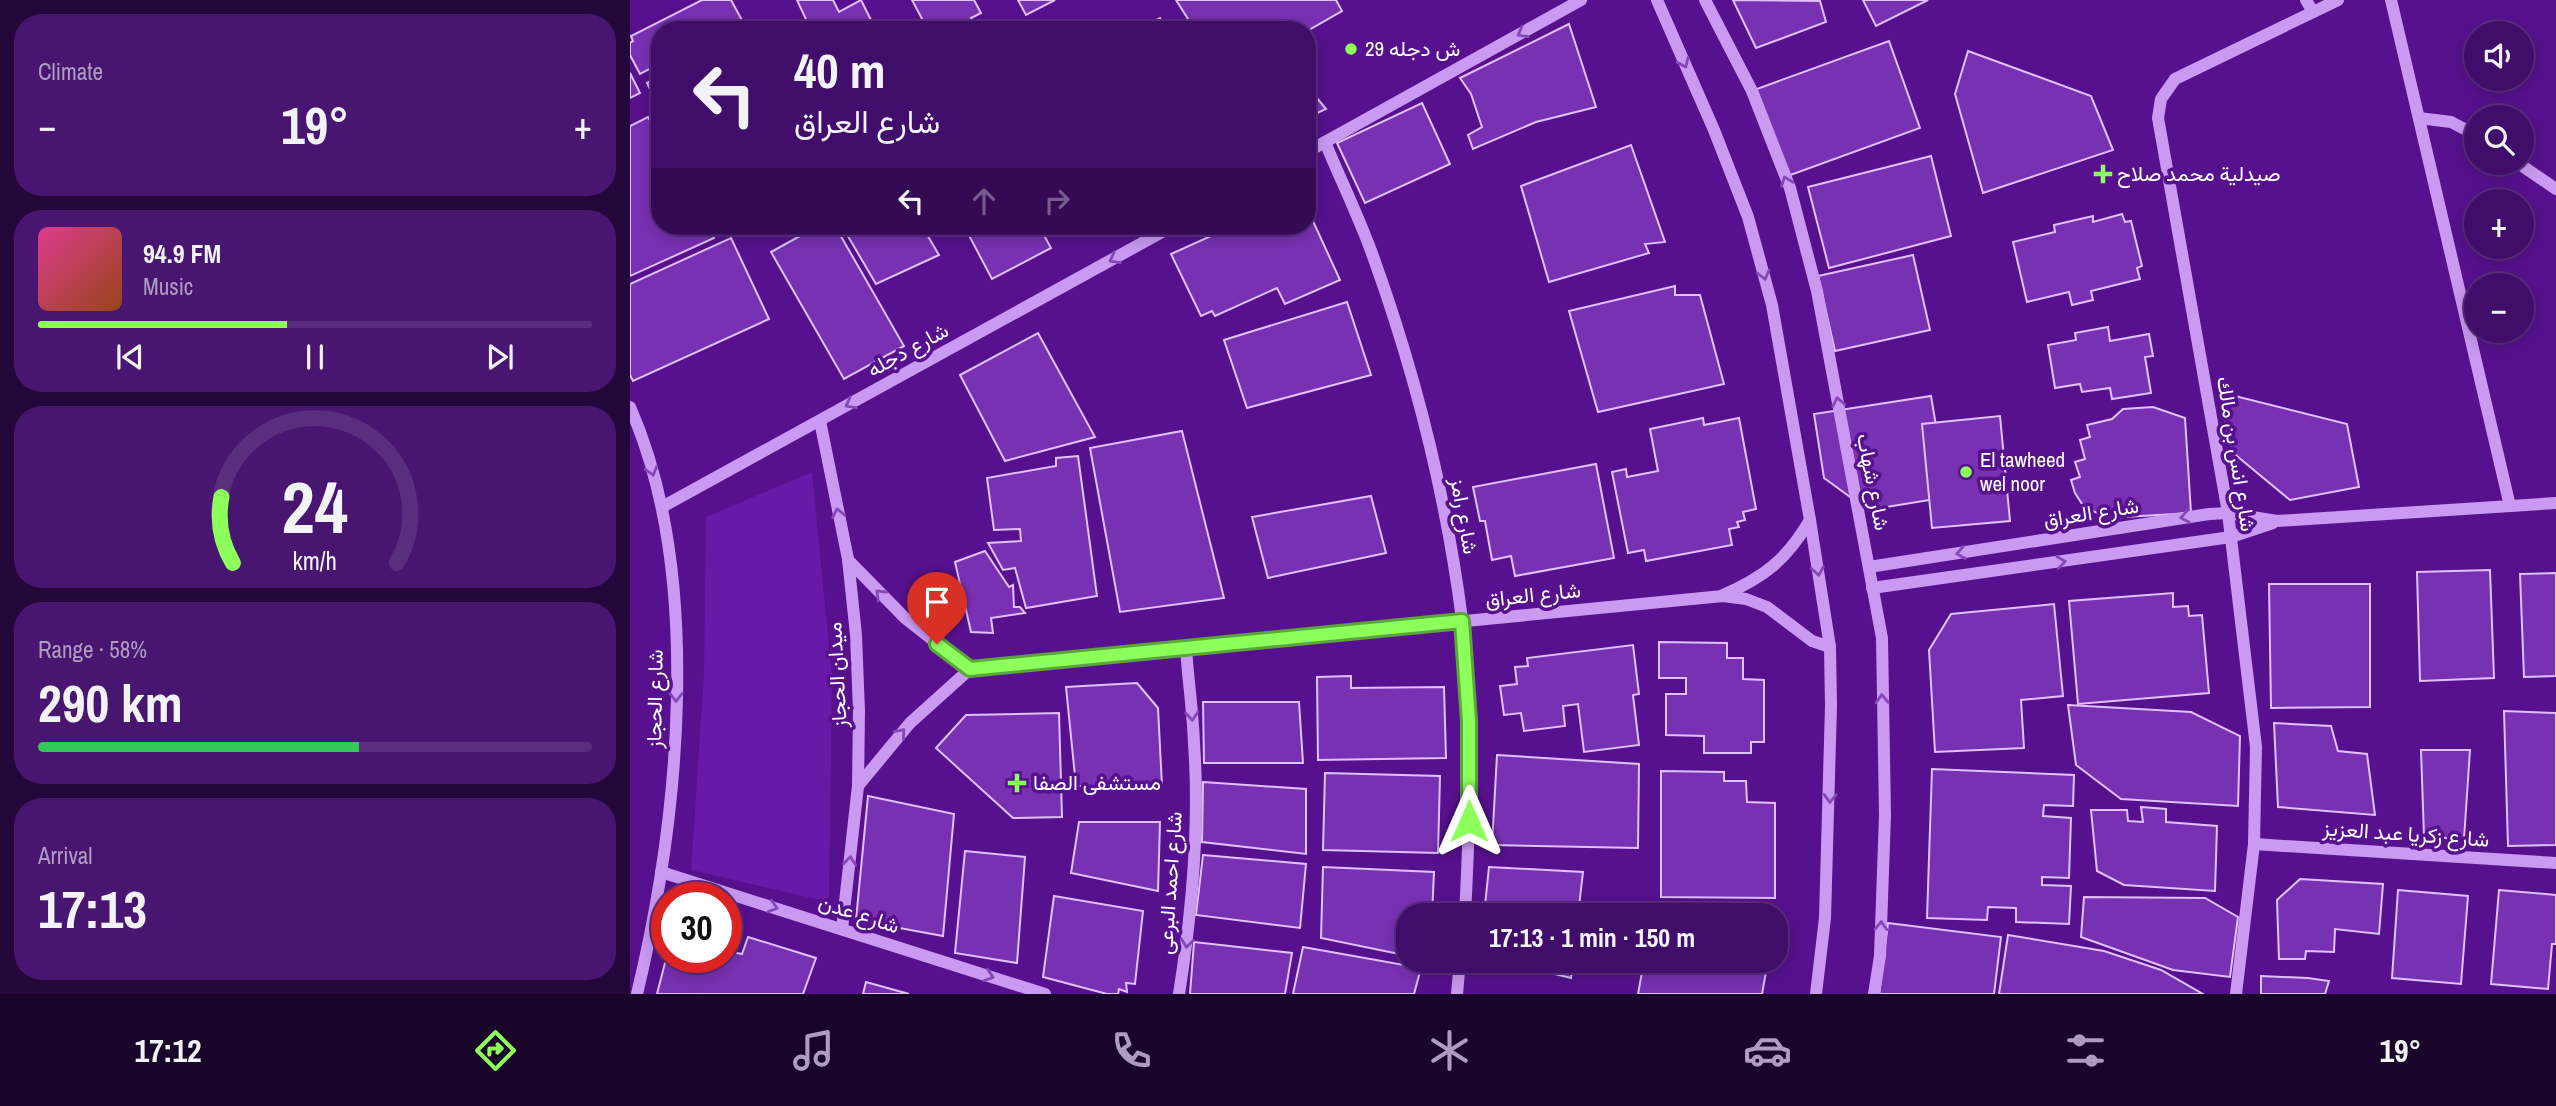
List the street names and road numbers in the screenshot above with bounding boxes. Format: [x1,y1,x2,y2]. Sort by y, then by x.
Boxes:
street label: شارع دجله [862,315,954,384]
street label: شارع انس بن مالك [2210,374,2263,534]
street label: شارع شهاب [1850,431,1897,533]
street label: شارع رامز [1443,475,1485,556]
street label: شارع العراق [2041,491,2141,534]
street label: شارع العراق [1484,575,1582,614]
street label: ميدان الحجاز [819,621,854,730]
street label: شارع الحجاز [639,649,670,750]
street label: شارع احمد البرعى [1150,811,1189,955]
street label: شارع زكريا عبد العزيز [2321,813,2490,854]
street label: شارع عدن [815,887,903,940]

